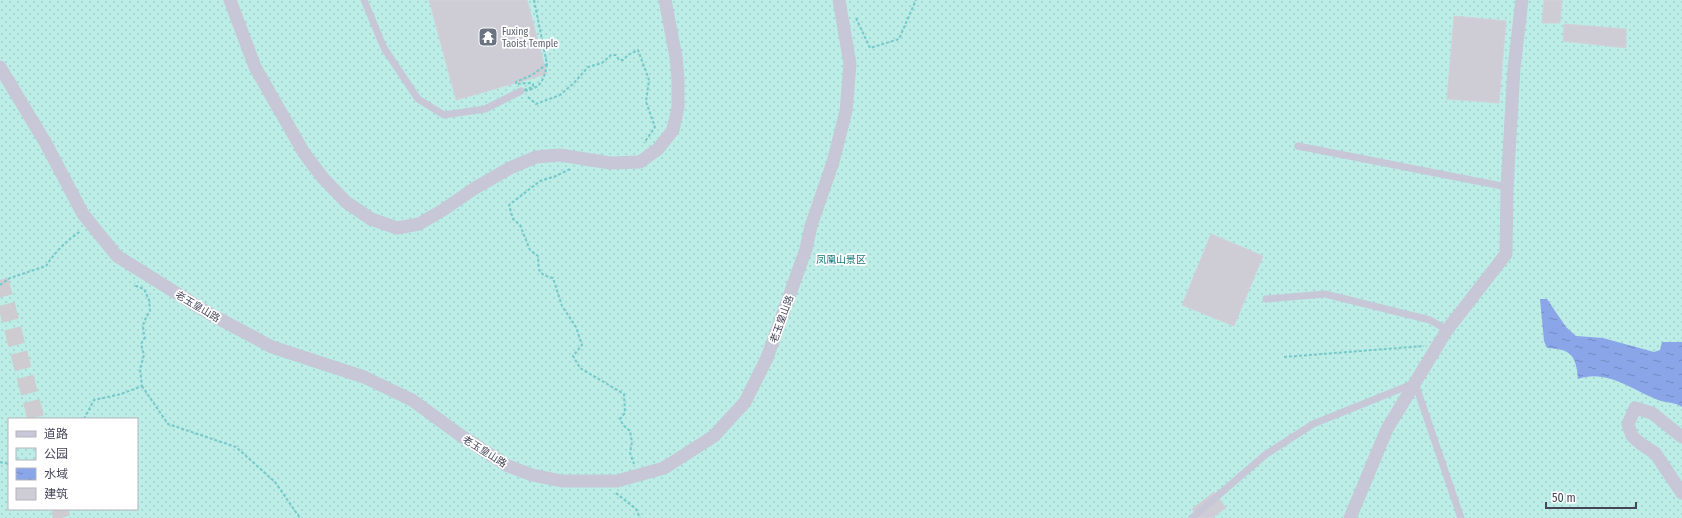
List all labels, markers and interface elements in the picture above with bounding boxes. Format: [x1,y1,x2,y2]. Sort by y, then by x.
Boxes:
temple icon: Fuxing Taoist Temple [477,26,499,48]
place label: Fuxing Taoist Temple [502,26,558,50]
park label: 凤凰山景区 [816,254,866,266]
street label: 老玉皇山路 [173,289,222,325]
street label: 老玉皇山路 [768,294,796,345]
legend [8,418,138,510]
text: 道路 [44,427,68,441]
street label: 老玉皇山路 [460,434,509,470]
text: 公园 [44,447,68,461]
text: 水域 [44,467,68,481]
scale bar [1546,484,1636,510]
text: 建筑 [44,487,68,501]
text: 50 m [1552,491,1576,505]

